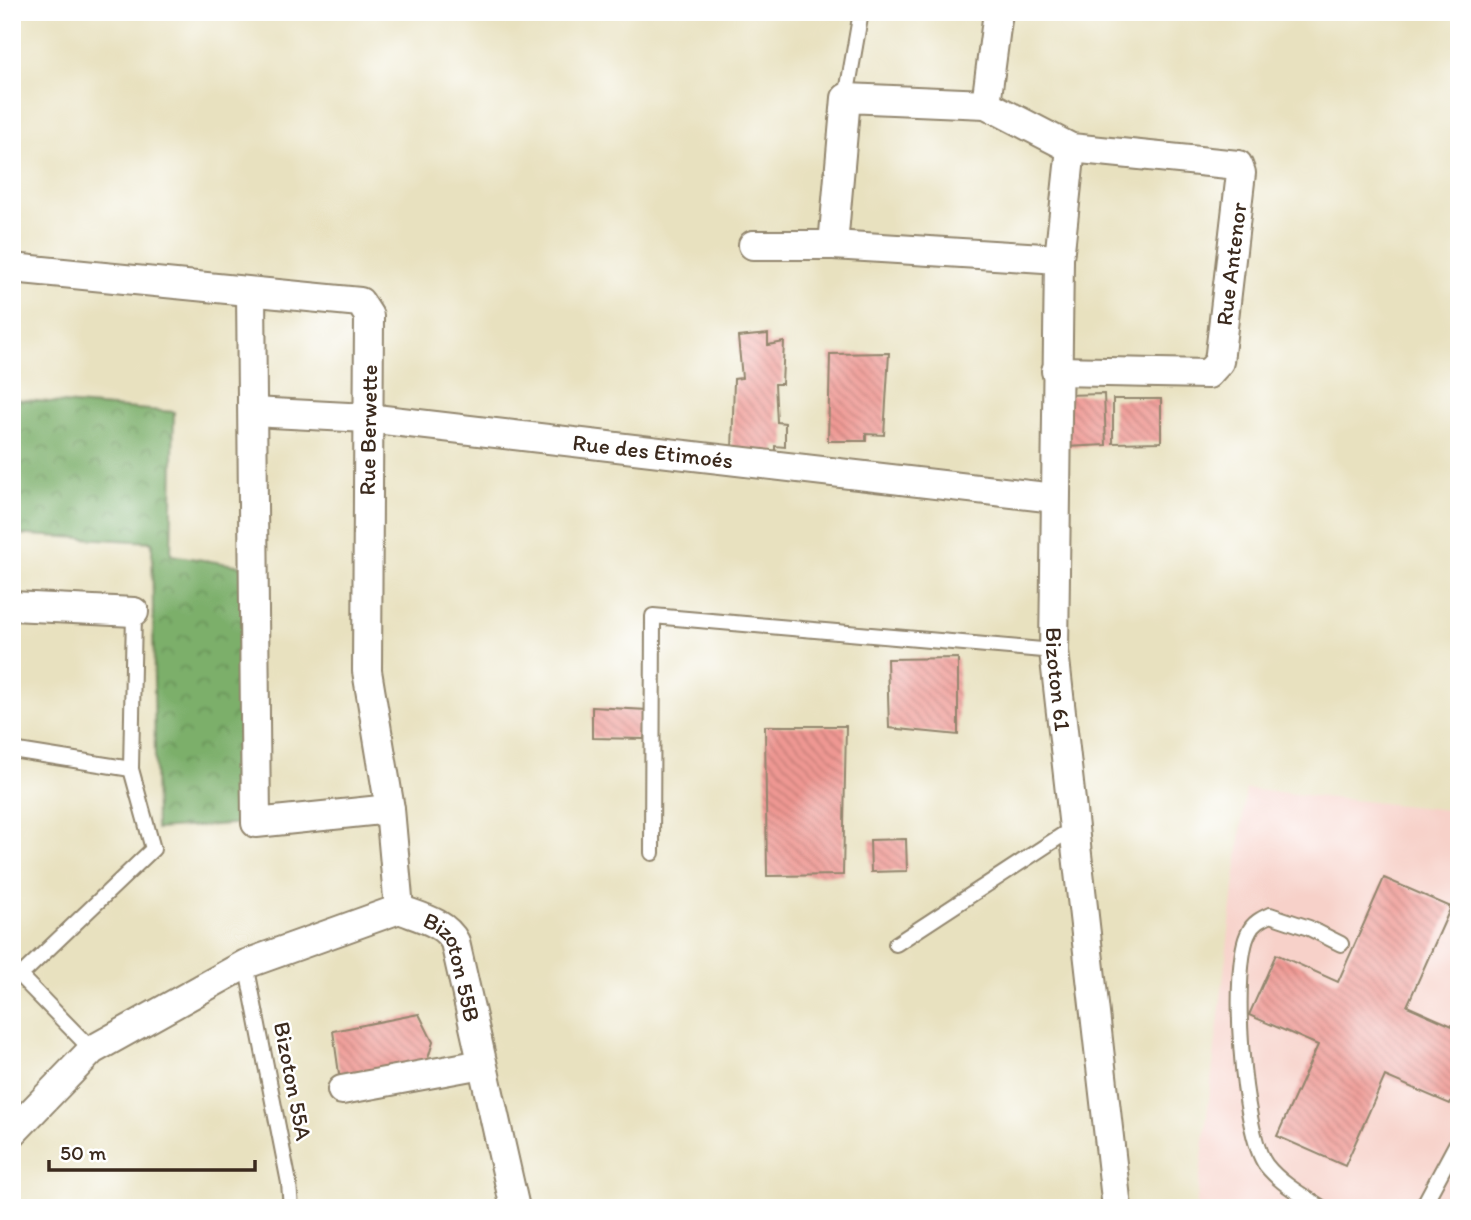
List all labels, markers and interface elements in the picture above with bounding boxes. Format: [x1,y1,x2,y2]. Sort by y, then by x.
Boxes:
street label: Rue Antenor [1210,201,1252,327]
street label: Rue Berwette [353,364,383,496]
street label: Rue des Etimoés [571,428,735,474]
street label: Bizoton 61 [1040,627,1077,733]
street label: Bizoton 55B [419,906,487,1025]
street label: Bizoton 55A [268,1019,318,1143]
scale bar [49,1129,256,1173]
text: 50 m [60,1140,107,1165]

